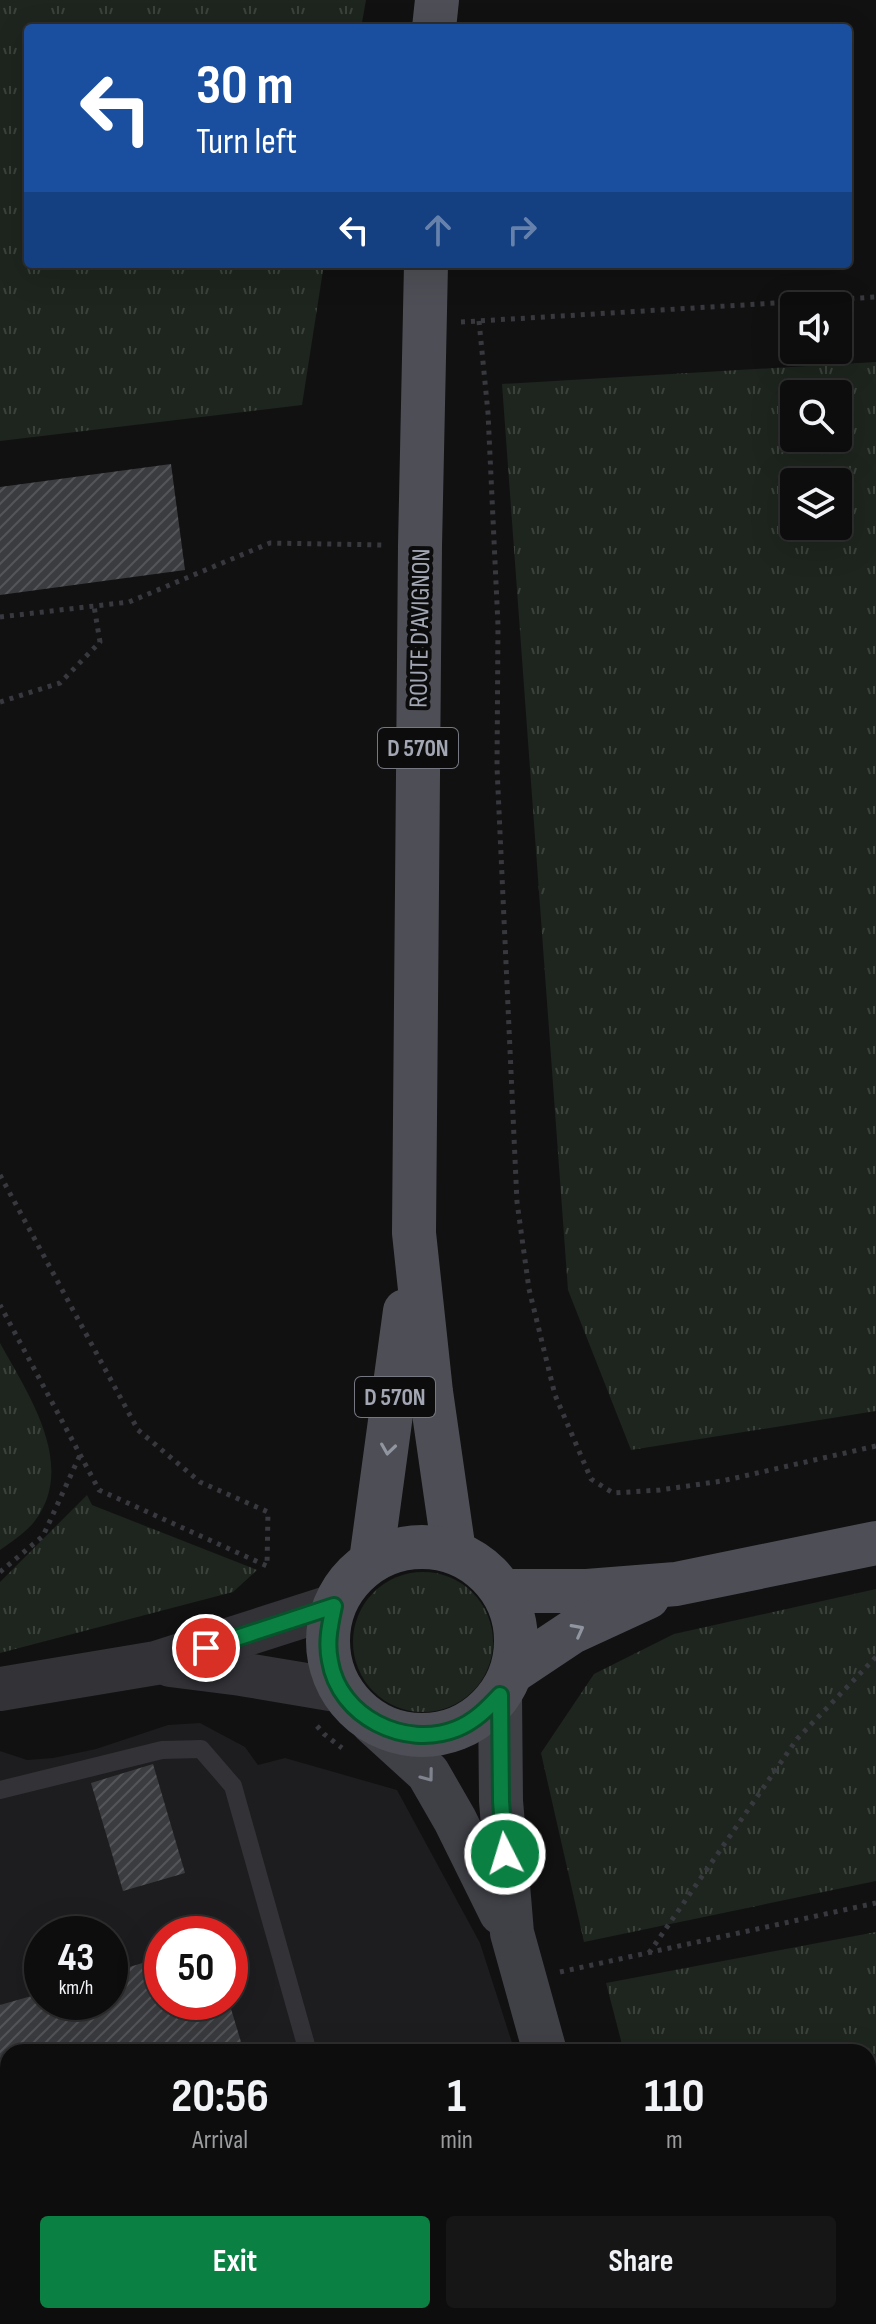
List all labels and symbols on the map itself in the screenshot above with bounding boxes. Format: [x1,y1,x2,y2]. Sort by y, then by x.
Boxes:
street label: ROUTE D'AVIGNON [404,548,437,708]
road number: D 570N [378,728,458,768]
road number: D 570N [355,1377,435,1417]
one-way arrow [380,1442,397,1456]
pin [172,1614,240,1682]
one-way arrow [569,1625,584,1640]
one-way arrow [418,1767,432,1782]
position arrow [463,1812,547,1896]
speed limit sign: 50 [144,1916,248,2020]

